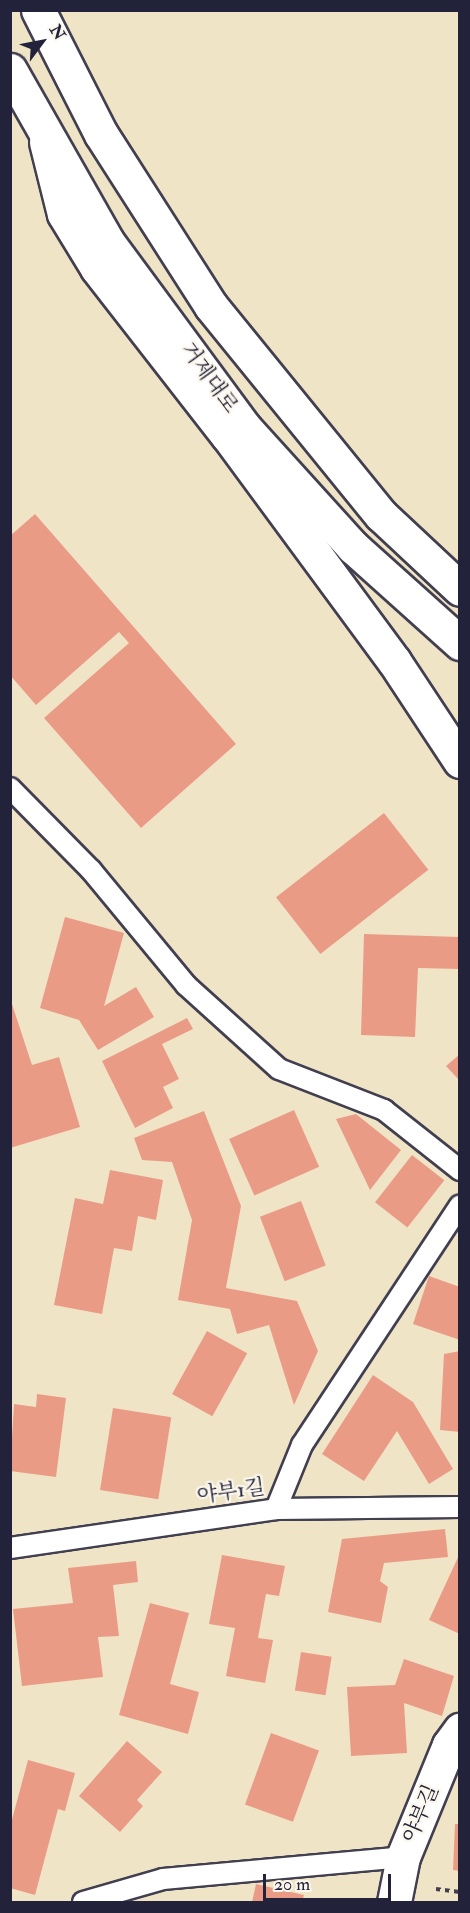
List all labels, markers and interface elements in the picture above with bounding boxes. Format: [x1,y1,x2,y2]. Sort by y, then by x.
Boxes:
north arrow [12,12,72,72]
text: N [45,21,70,44]
street label: 거제대로 [175,338,243,418]
street label: 야부1길 [195,1475,267,1509]
street label: 야부길 [398,1781,444,1847]
scale bar [266,1862,394,1900]
text: 20 m [274,1873,310,1896]

